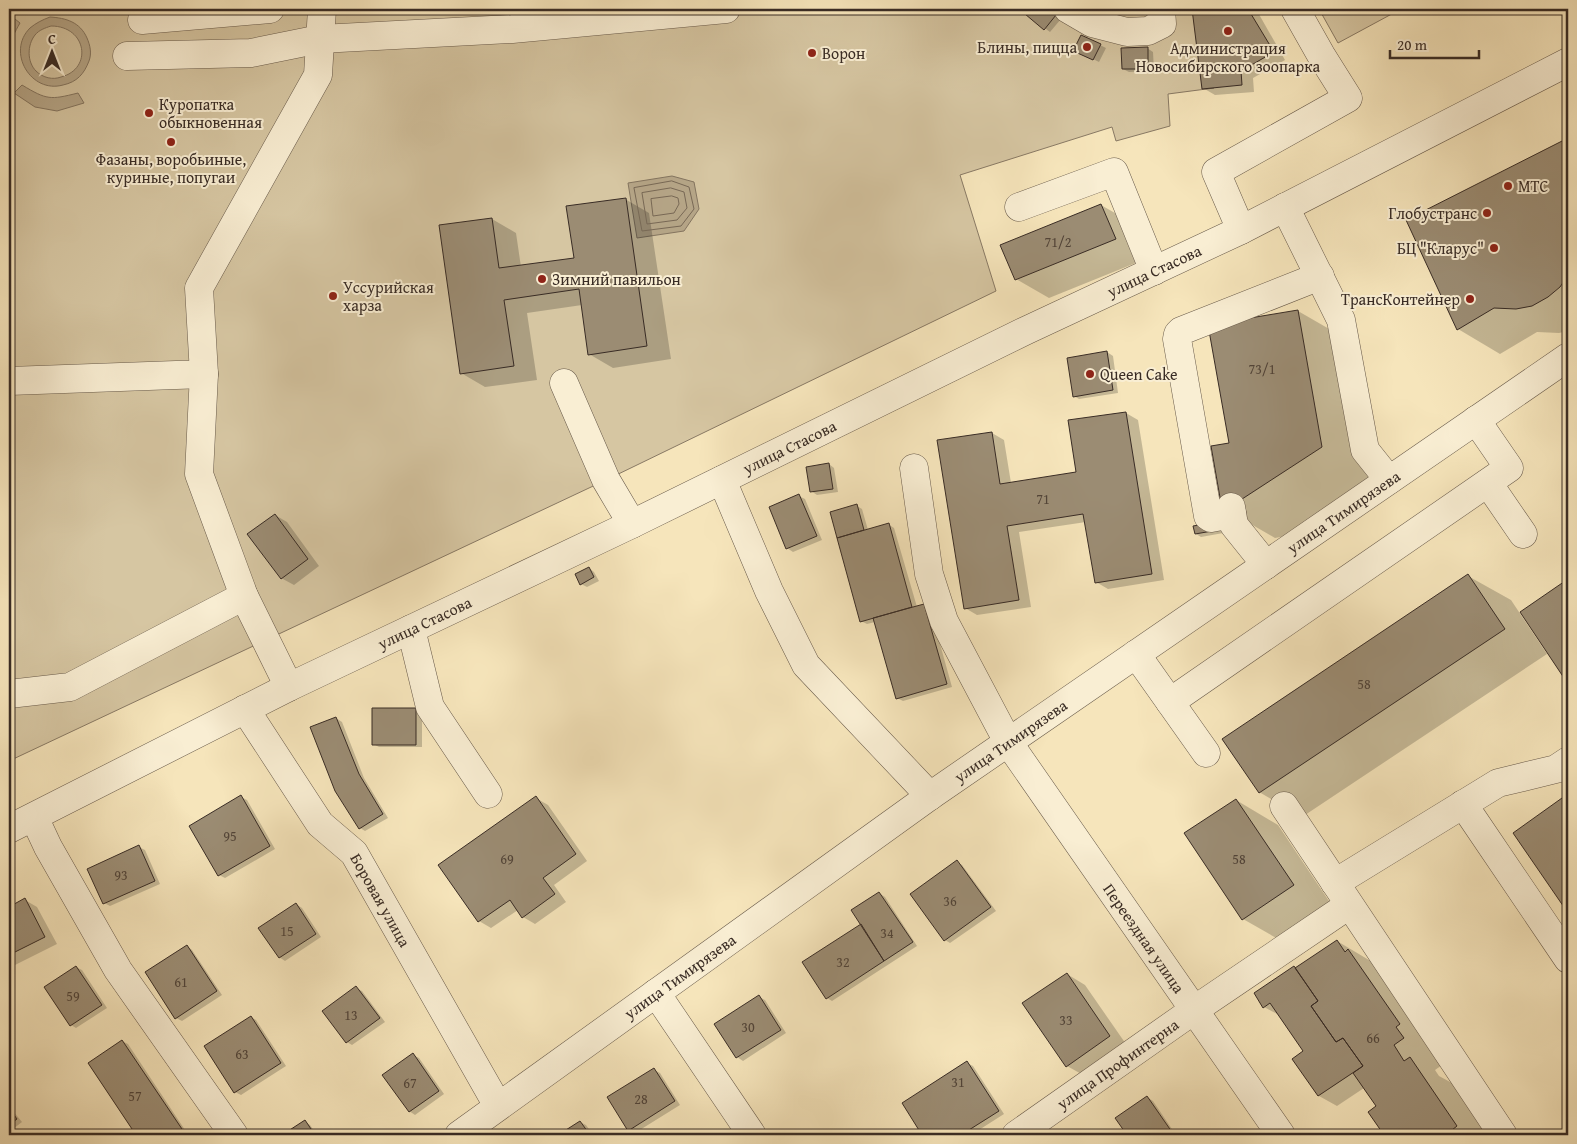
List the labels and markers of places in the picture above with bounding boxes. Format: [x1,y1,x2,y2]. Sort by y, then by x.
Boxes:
marker: Администрация Новосибирского зоопарка [1222,25,1234,37]
place label: Блины, пицца [977,35,1077,59]
place label: Администрация Новосибирского зоопарка [1136,36,1321,78]
place label: Ворон [822,41,865,65]
marker: Блины, пицца [1081,41,1093,53]
marker: Ворон [806,47,818,59]
place label: Куропатка обыкновенная [159,92,262,134]
marker: Куропатка обыкновенная [143,107,155,119]
marker: Фазаны, воробьиные, куриные, попугаи [165,136,177,148]
place label: Фазаны, воробьиные, куриные, попугаи [96,147,246,189]
place label: МТС [1518,174,1549,198]
marker: МТС [1502,180,1514,192]
place label: Глобустранс [1388,201,1477,225]
marker: Глобустранс [1481,207,1493,219]
place label: БЦ "Кларус" [1397,236,1484,260]
marker: БЦ "Кларус" [1488,242,1500,254]
place label: Зимний павильон [552,267,681,291]
marker: Зимний павильон [536,273,548,285]
place label: Уссурийская харза [343,275,434,317]
place label: ТрансКонтейнер [1341,287,1460,311]
marker: Уссурийская харза [327,290,339,302]
marker: ТрансКонтейнер [1464,293,1476,305]
place label: Queen Cake [1100,362,1177,386]
marker: Queen Cake [1084,368,1096,380]

